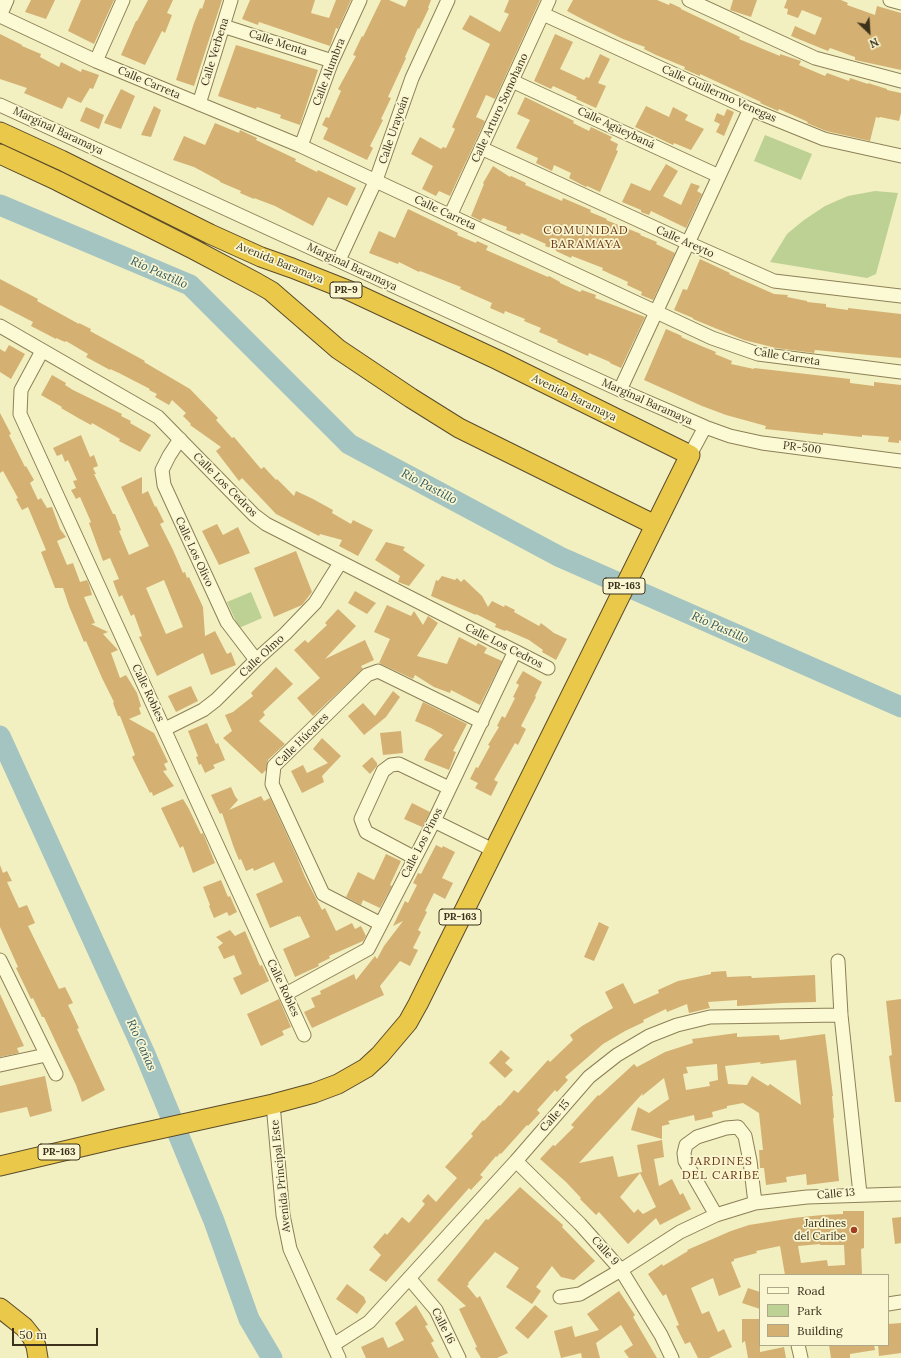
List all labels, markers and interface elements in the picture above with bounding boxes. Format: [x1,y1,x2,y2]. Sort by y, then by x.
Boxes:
north arrow [849,12,889,52]
street label: Calle Verbena [198,16,232,88]
street label: Calle Menta [247,27,309,59]
text: N [867,35,881,51]
street label: Calle Alumbra [310,36,348,108]
street label: Calle Arturo Somohano [469,51,531,165]
street label: Calle Guillermo Venegas [660,63,778,125]
street label: Calle Carreta [116,64,182,102]
street label: Calle Urayoán [376,94,412,166]
street label: Marginal Baramaya [11,104,105,158]
street label: Calle Agüeybaná [575,104,657,152]
street label: Calle Carreta [412,193,478,233]
street label: Calle Areyto [654,223,716,261]
district label: COMUNIDAD BARAMAYA [543,224,629,252]
street label: Avenida Baramaya [235,239,325,287]
street label: Marginal Baramaya [305,240,399,294]
water label: Río Pastillo [128,254,190,292]
road number: PR-9 [330,282,362,298]
street label: Calle Carreta [753,345,821,369]
street label: Avenida Baramaya [529,372,619,424]
street label: Marginal Baramaya [600,376,694,428]
street label: PR-500 [782,439,822,457]
street label: Calle Los Cedros [190,450,260,520]
water label: Río Pastillo [399,466,459,508]
street label: Calle Los Olivo [172,515,216,589]
road number: PR-163 [603,578,645,594]
water label: Río Pastillo [689,609,751,647]
street label: Calle Los Cedros [463,621,545,671]
street label: Calle Olmo [237,632,287,680]
street label: Calle Robles [129,662,167,724]
street label: Calle Húcares [272,710,332,770]
street label: Calle Los Pinos [399,806,445,880]
road number: PR-163 [439,909,481,925]
street label: Calle Robles [264,957,302,1019]
water label: Río Cañas [123,1017,159,1073]
street label: Calle 15 [537,1097,573,1135]
street label: Avenida Principal Este [269,1119,293,1233]
road number: PR-163 [38,1144,80,1160]
district label: JARDINES DEL CARIBE [682,1155,760,1183]
street label: Calle 13 [816,1186,856,1202]
place label: Jardines del Caribe [794,1217,846,1243]
marker: Jardines del Caribe [849,1225,859,1235]
street label: Calle 9 [589,1234,621,1268]
legend [759,1274,889,1346]
text: Road [797,1283,825,1298]
text: Park [797,1303,822,1318]
street label: Calle 16 [428,1306,458,1346]
scale bar [14,1320,100,1346]
text: Building [797,1323,843,1338]
text: 50 m [19,1327,47,1342]

